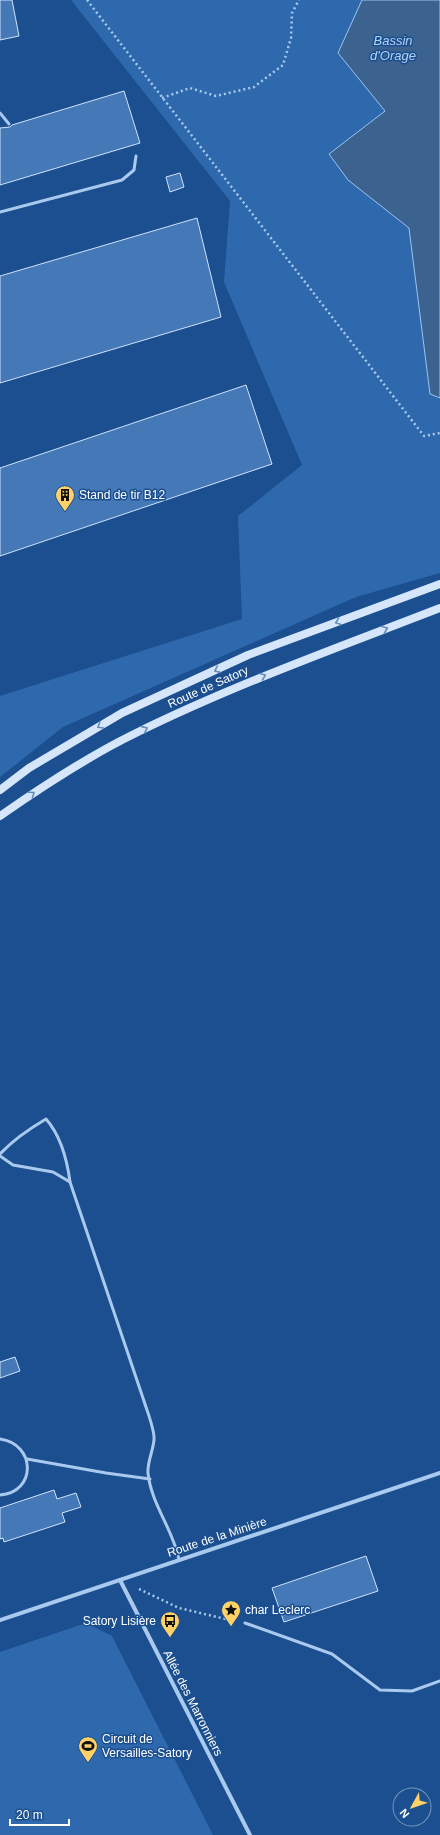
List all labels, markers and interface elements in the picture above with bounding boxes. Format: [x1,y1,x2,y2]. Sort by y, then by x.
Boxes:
water label: Bassin d'Orage [370,33,416,63]
building icon: Stand de tir B12 [54,484,76,512]
place label: Stand de tir B12 [79,488,165,502]
one-way arrow [334,617,341,625]
one-way arrow [381,626,388,634]
street label: Route de Satory [166,663,250,711]
one-way arrow [214,665,221,673]
one-way arrow [259,673,267,681]
one-way arrow [97,721,104,729]
one-way arrow [140,726,148,734]
one-way arrow [28,791,35,799]
street label: Route de la Minière [165,1514,269,1560]
place icon: char Leclerc [220,1599,242,1627]
place label: char Leclerc [245,1603,310,1617]
bus stop icon: Satory Lisière [159,1610,181,1638]
place label: Satory Lisière [83,1614,156,1628]
street label: Allée des Marronniers [160,1648,226,1758]
place label: Circuit de Versailles-Satory [102,1732,192,1760]
sports icon: Circuit de Versailles-Satory [77,1735,99,1763]
north arrow [392,1787,432,1827]
scale bar [10,1801,69,1827]
text: N [397,1806,411,1820]
text: 20 m [16,1808,43,1822]

